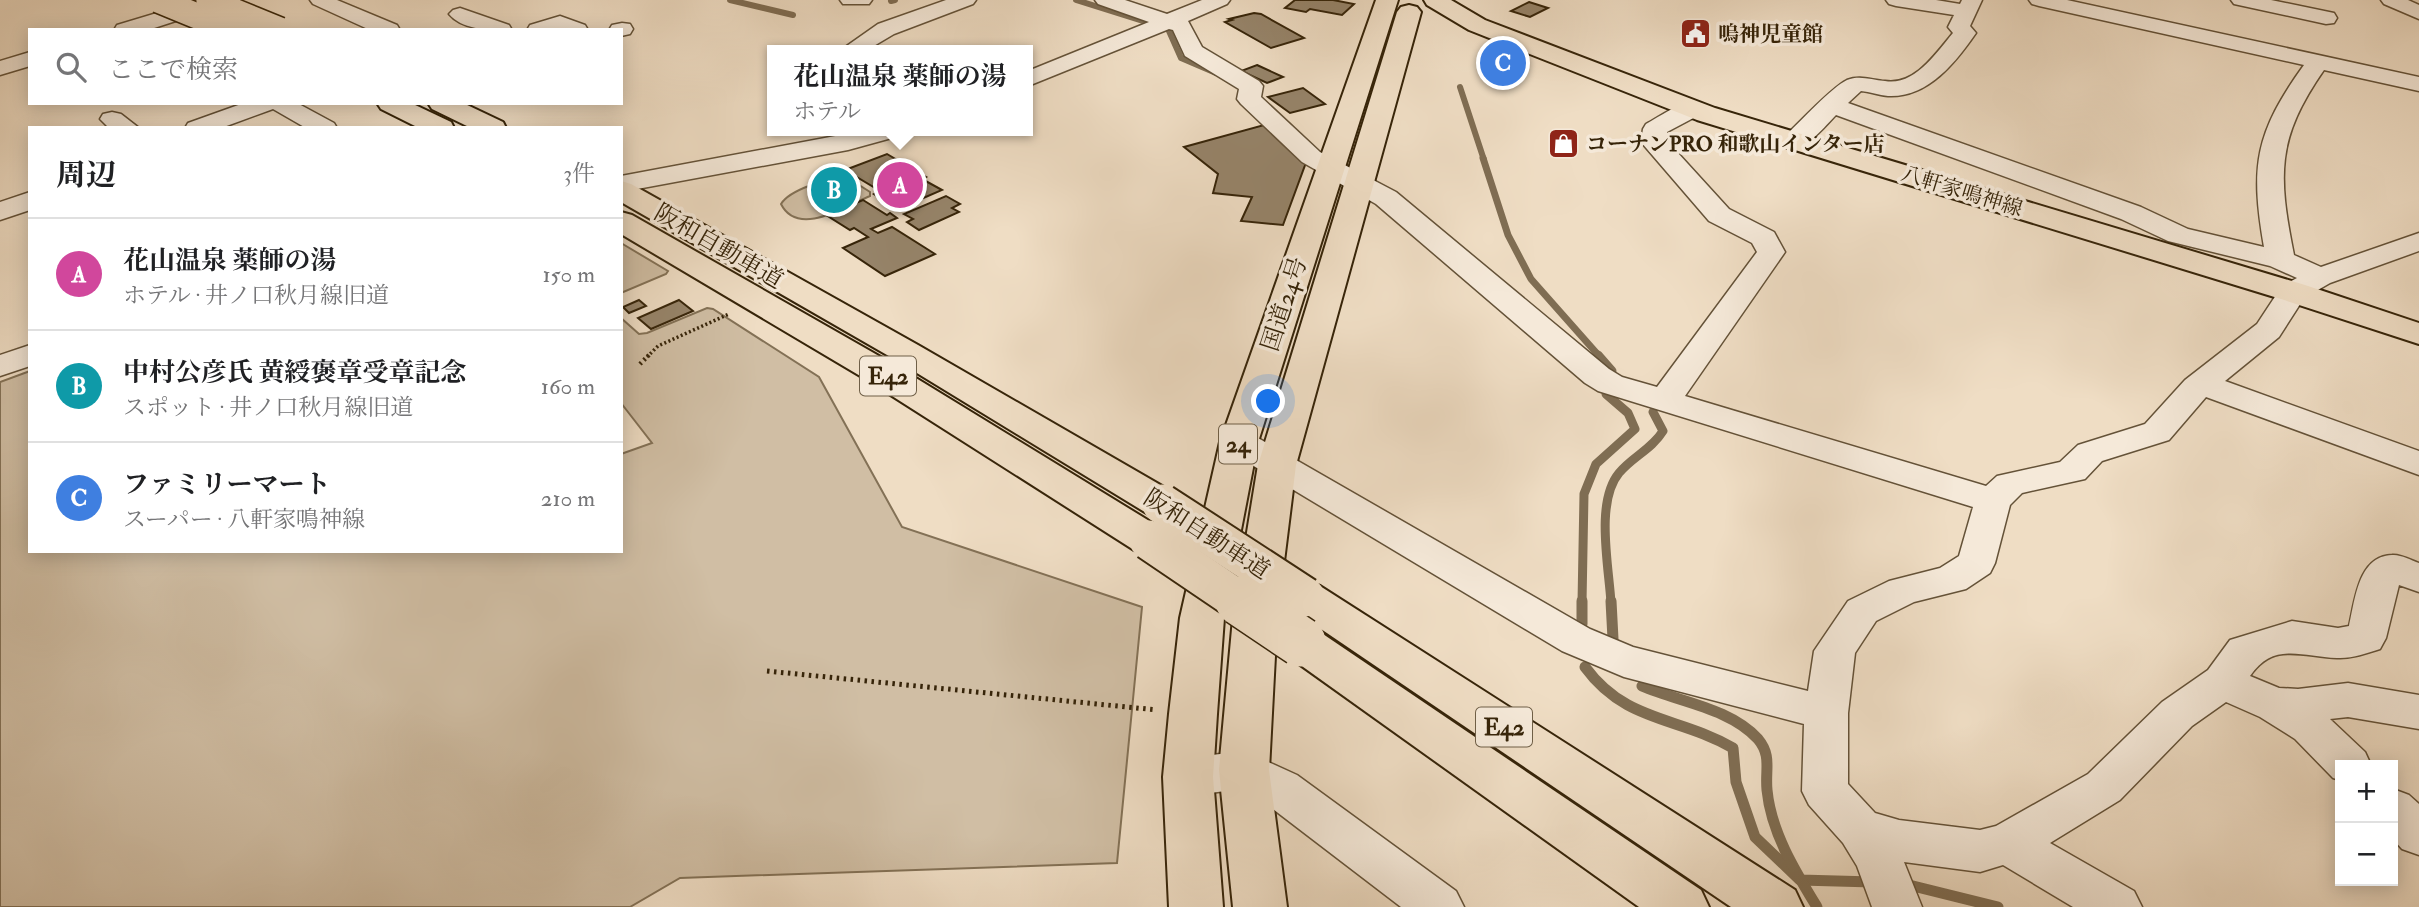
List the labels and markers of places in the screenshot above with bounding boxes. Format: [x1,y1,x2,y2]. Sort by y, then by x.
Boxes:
public building icon: 嗚神児童館 [1678,17,1712,51]
place label: 嗚神児童館 [1718,21,1823,48]
pin: C [1480,37,1526,89]
shop icon: コーナンPRO 和歌山インター店 [1546,127,1580,161]
place label: コーナンPRO 和歌山インター店 [1586,131,1885,158]
pin: A [877,159,923,211]
pin: B [811,164,857,216]

